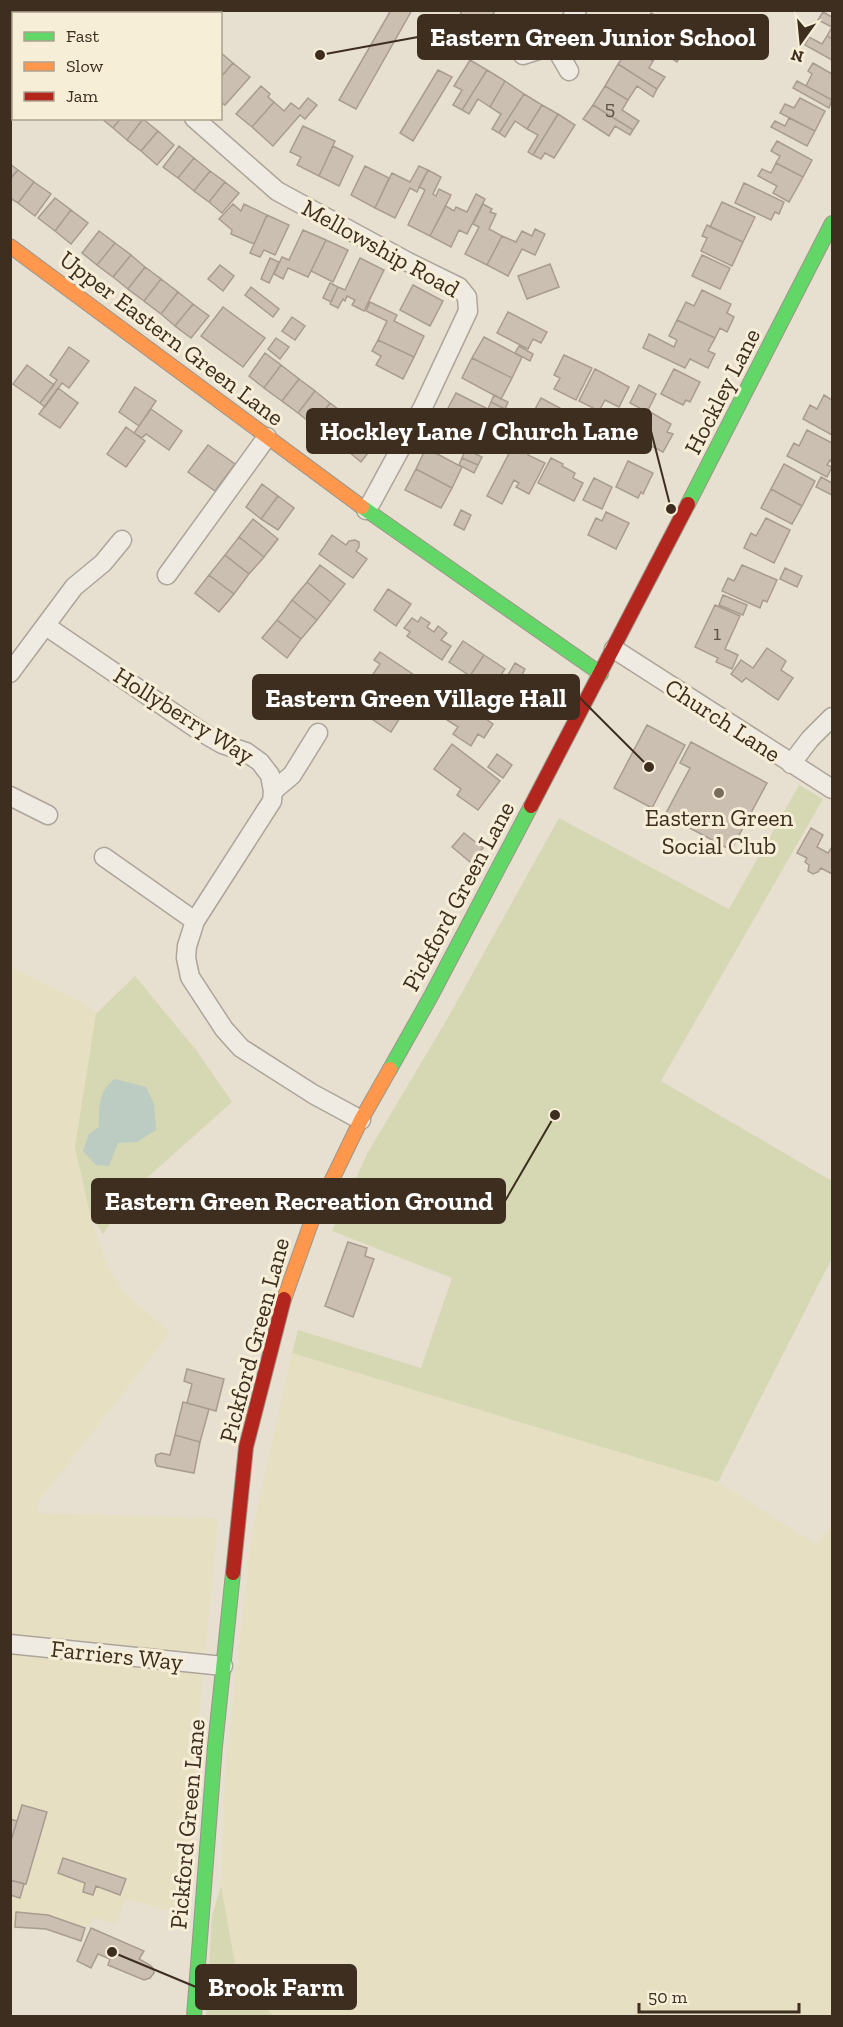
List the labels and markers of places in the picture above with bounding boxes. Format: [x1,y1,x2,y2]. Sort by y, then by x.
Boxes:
callout: Eastern Green Junior School [418,15,768,59]
callout: Hockley Lane / Church Lane [307,409,651,453]
callout: Eastern Green Village Hall [253,675,579,719]
marker: Eastern Green Social Club [712,786,726,800]
place label: Eastern Green Social Club [645,803,794,860]
callout: Eastern Green Recreation Ground [92,1179,505,1223]
callout: Brook Farm [196,1965,356,2009]

